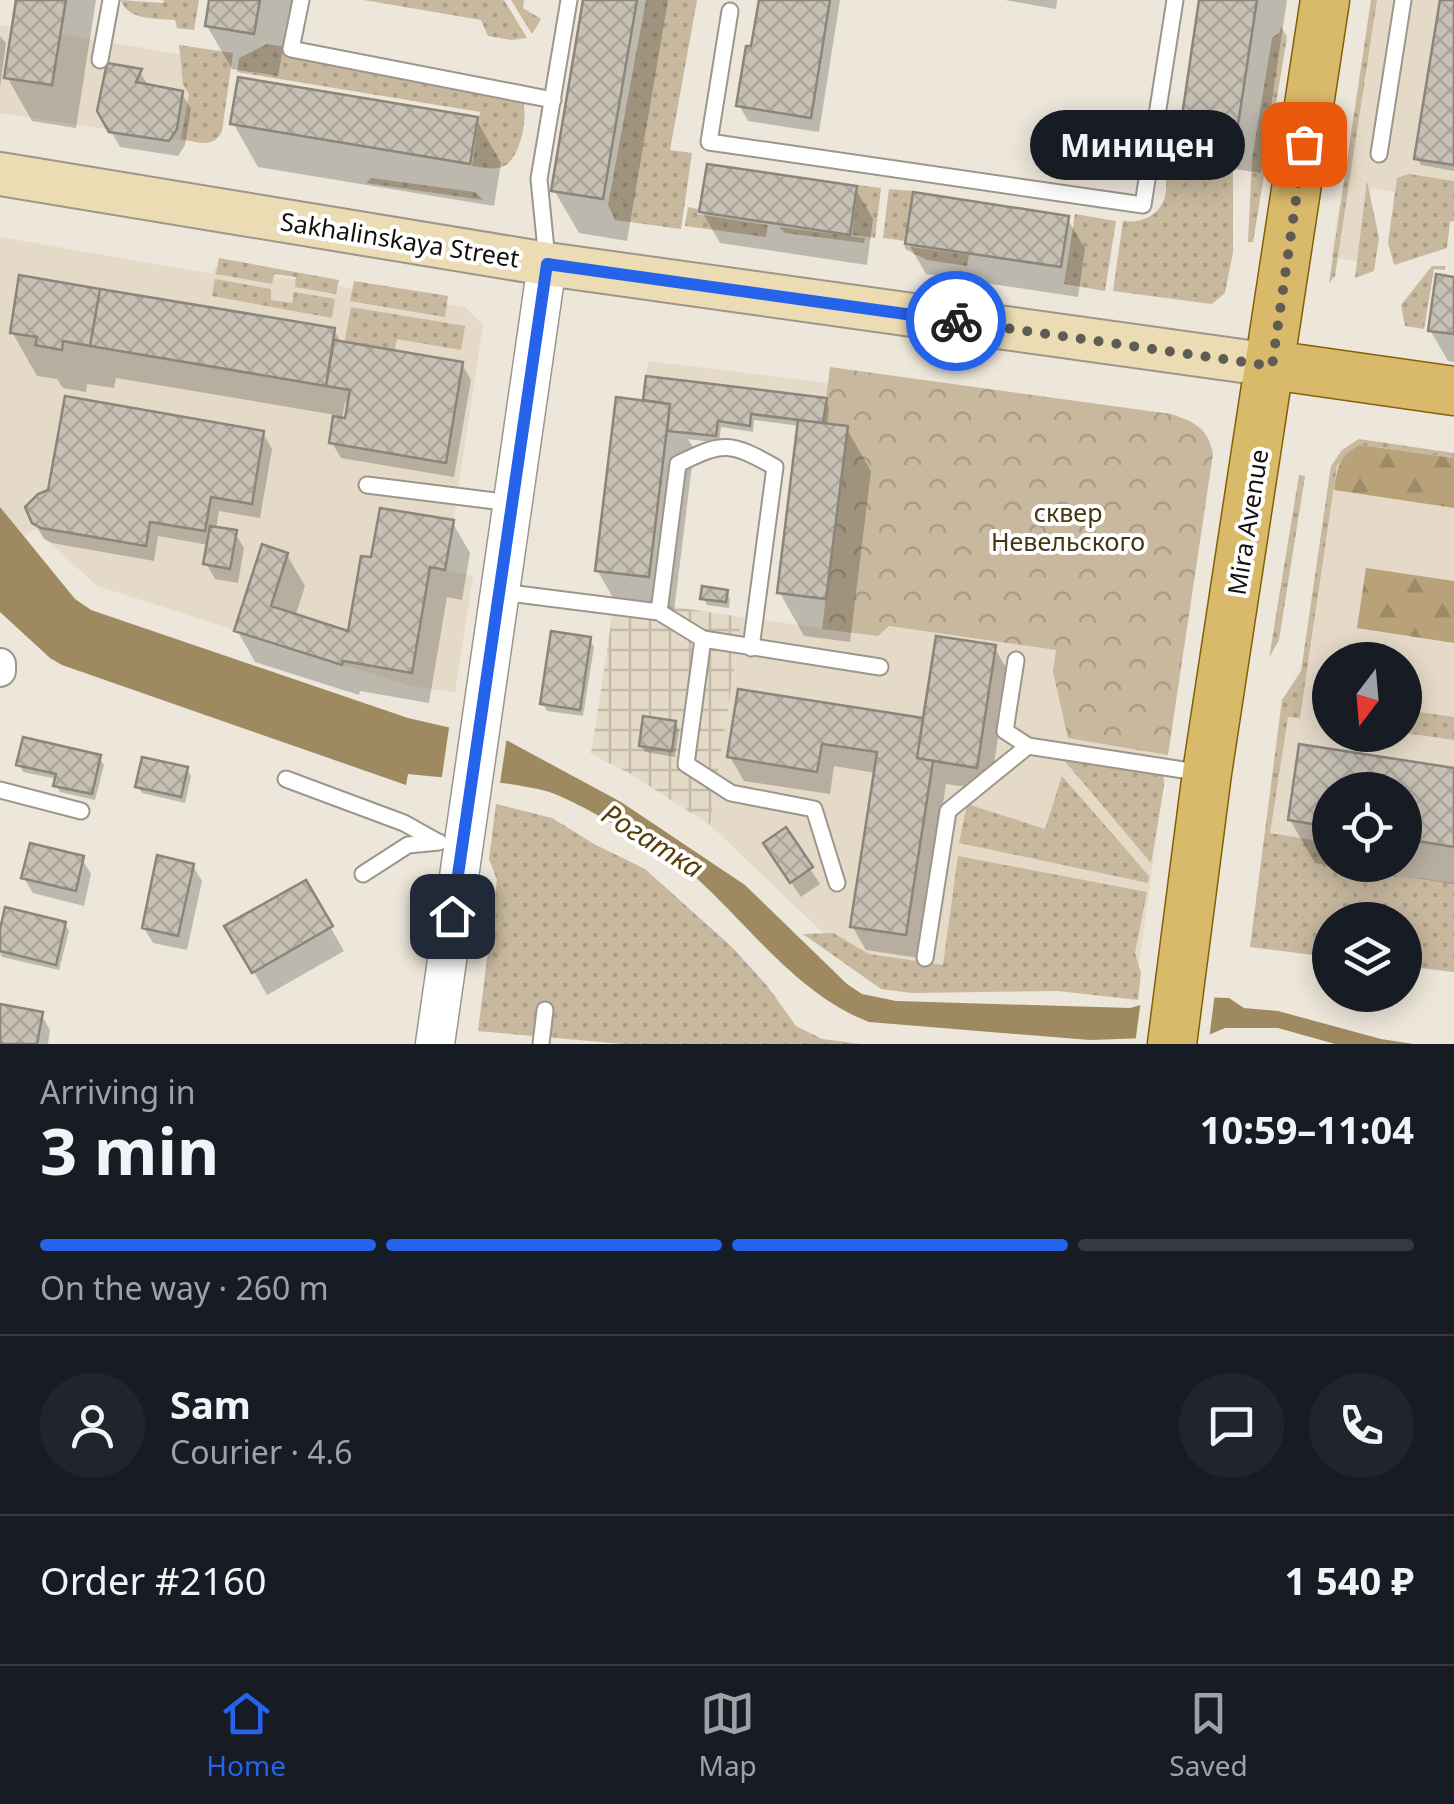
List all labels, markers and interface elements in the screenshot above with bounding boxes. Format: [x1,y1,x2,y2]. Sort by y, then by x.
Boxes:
pin [1262,102,1347,187]
callout: Миницен [1029,109,1244,179]
icon: bag [1277,117,1332,172]
text: Миницен [1060,123,1215,166]
street label: Sakhalinskaya Street [278,203,522,275]
courier [906,271,1006,371]
icon: bike [929,294,984,349]
street label: Mira Avenue [1219,447,1275,597]
park label: сквер Невельского [991,495,1145,558]
north arrow [1312,642,1422,752]
map controls [1312,642,1422,1012]
button: locate [1312,772,1422,882]
water label: Рогатка [595,794,711,886]
pin [410,874,495,959]
icon: home [425,889,480,944]
button: layers [1312,902,1422,1012]
text: Arriving in [40,1070,195,1113]
text: 10:59–11:04 [1200,1103,1414,1155]
text: 3 min [40,1106,219,1194]
text: On the way · 260 m [40,1266,329,1309]
button: person [40,1373,145,1478]
button: chat [1179,1373,1284,1478]
button: phone [1309,1373,1414,1478]
text: Sam [170,1378,251,1430]
text: Courier · 4.6 [170,1430,353,1473]
text: Order #2160 [40,1554,266,1606]
text: 1 540 ₽ [1284,1554,1414,1606]
tab: Home [206,1686,286,1784]
tab: Map [698,1686,757,1784]
tab: Saved [1169,1686,1248,1784]

